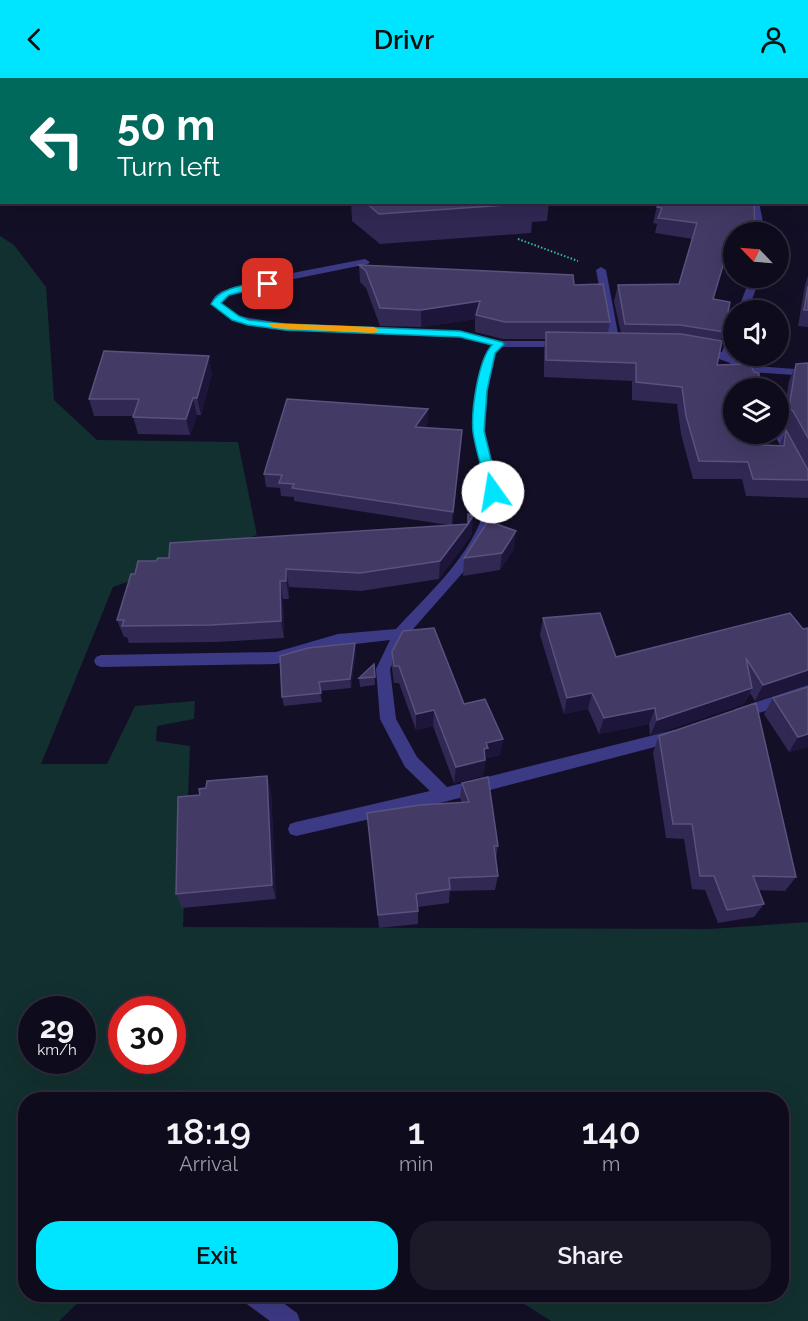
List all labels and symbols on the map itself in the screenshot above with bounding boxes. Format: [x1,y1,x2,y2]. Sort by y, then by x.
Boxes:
north arrow [723,222,789,288]
pin [242,258,293,309]
position arrow [461,460,525,524]
speed limit sign: 30 [108,996,186,1074]

